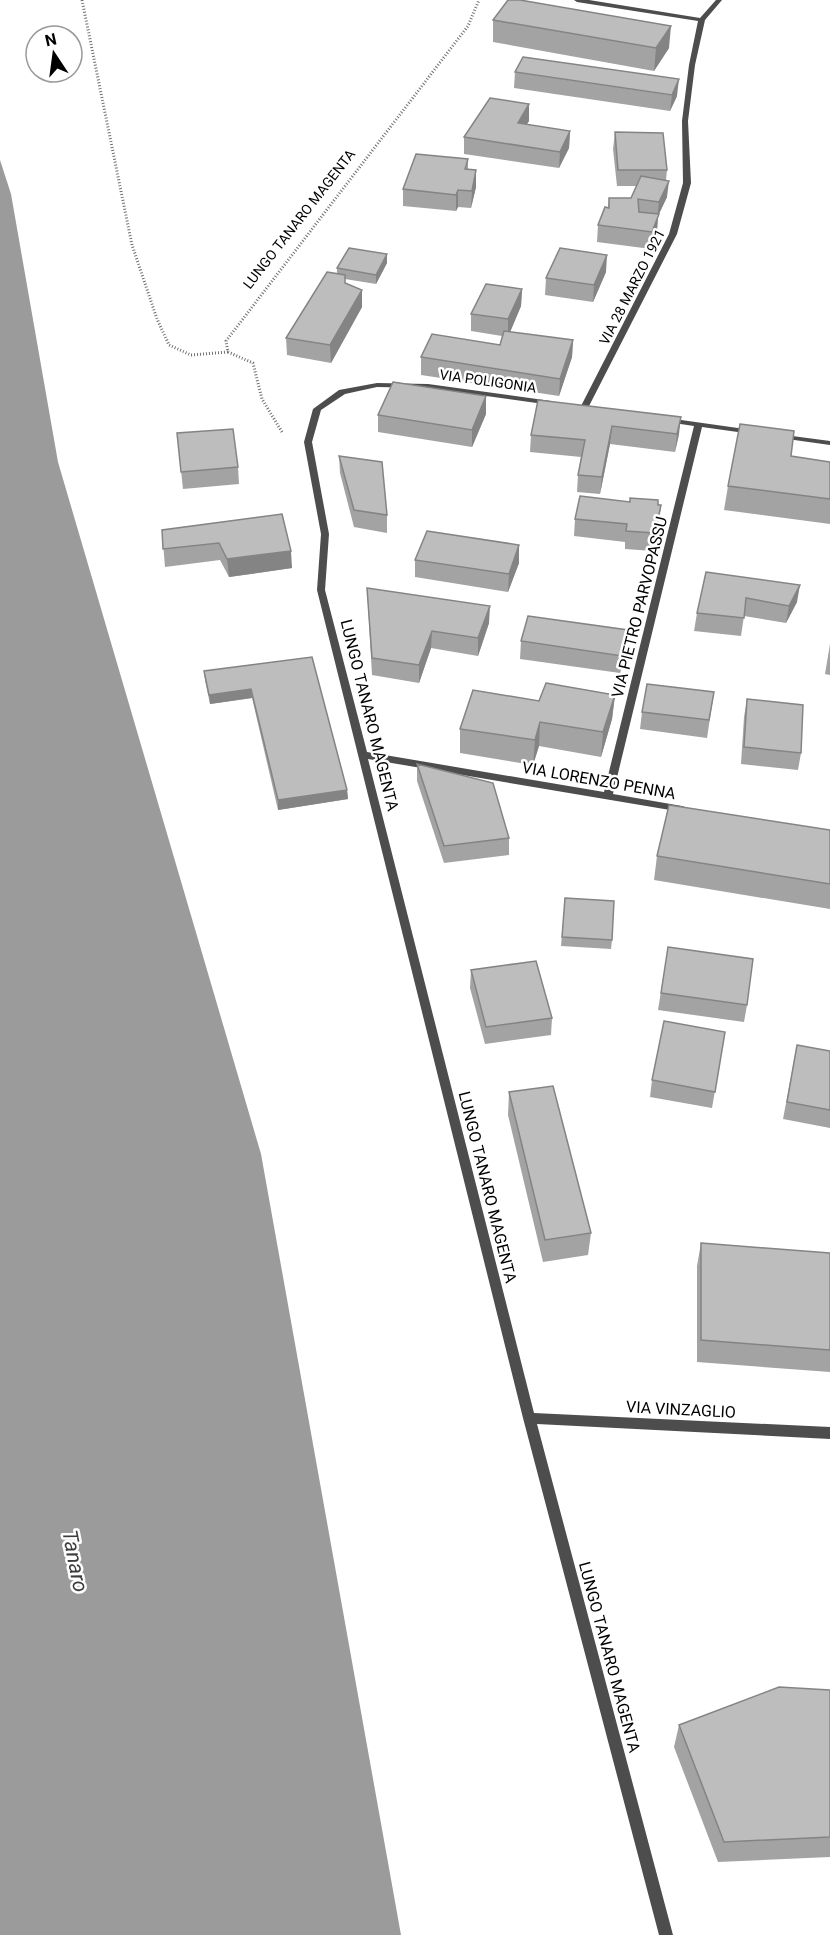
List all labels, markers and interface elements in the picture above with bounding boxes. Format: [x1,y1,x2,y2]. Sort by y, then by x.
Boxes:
north arrow [24,24,84,84]
text: N [43,29,58,50]
street label: LUNGO TANARO MAGENTA [240,146,358,292]
street label: VIA 28 MARZO 1921 [596,227,668,347]
street label: VIA POLIGONIA [439,366,537,396]
street label: VIA PIETRO PARVOPASSU [608,514,671,700]
street label: LUNGO TANARO MAGENTA [336,617,403,813]
street label: VIA LORENZO PENNA [521,758,678,803]
street label: LUNGO TANARO MAGENTA [454,1089,521,1285]
street label: VIA VINZAGLIO [626,1397,736,1422]
water label: Tanaro [57,1528,93,1594]
street label: LUNGO TANARO MAGENTA [575,1560,644,1755]

